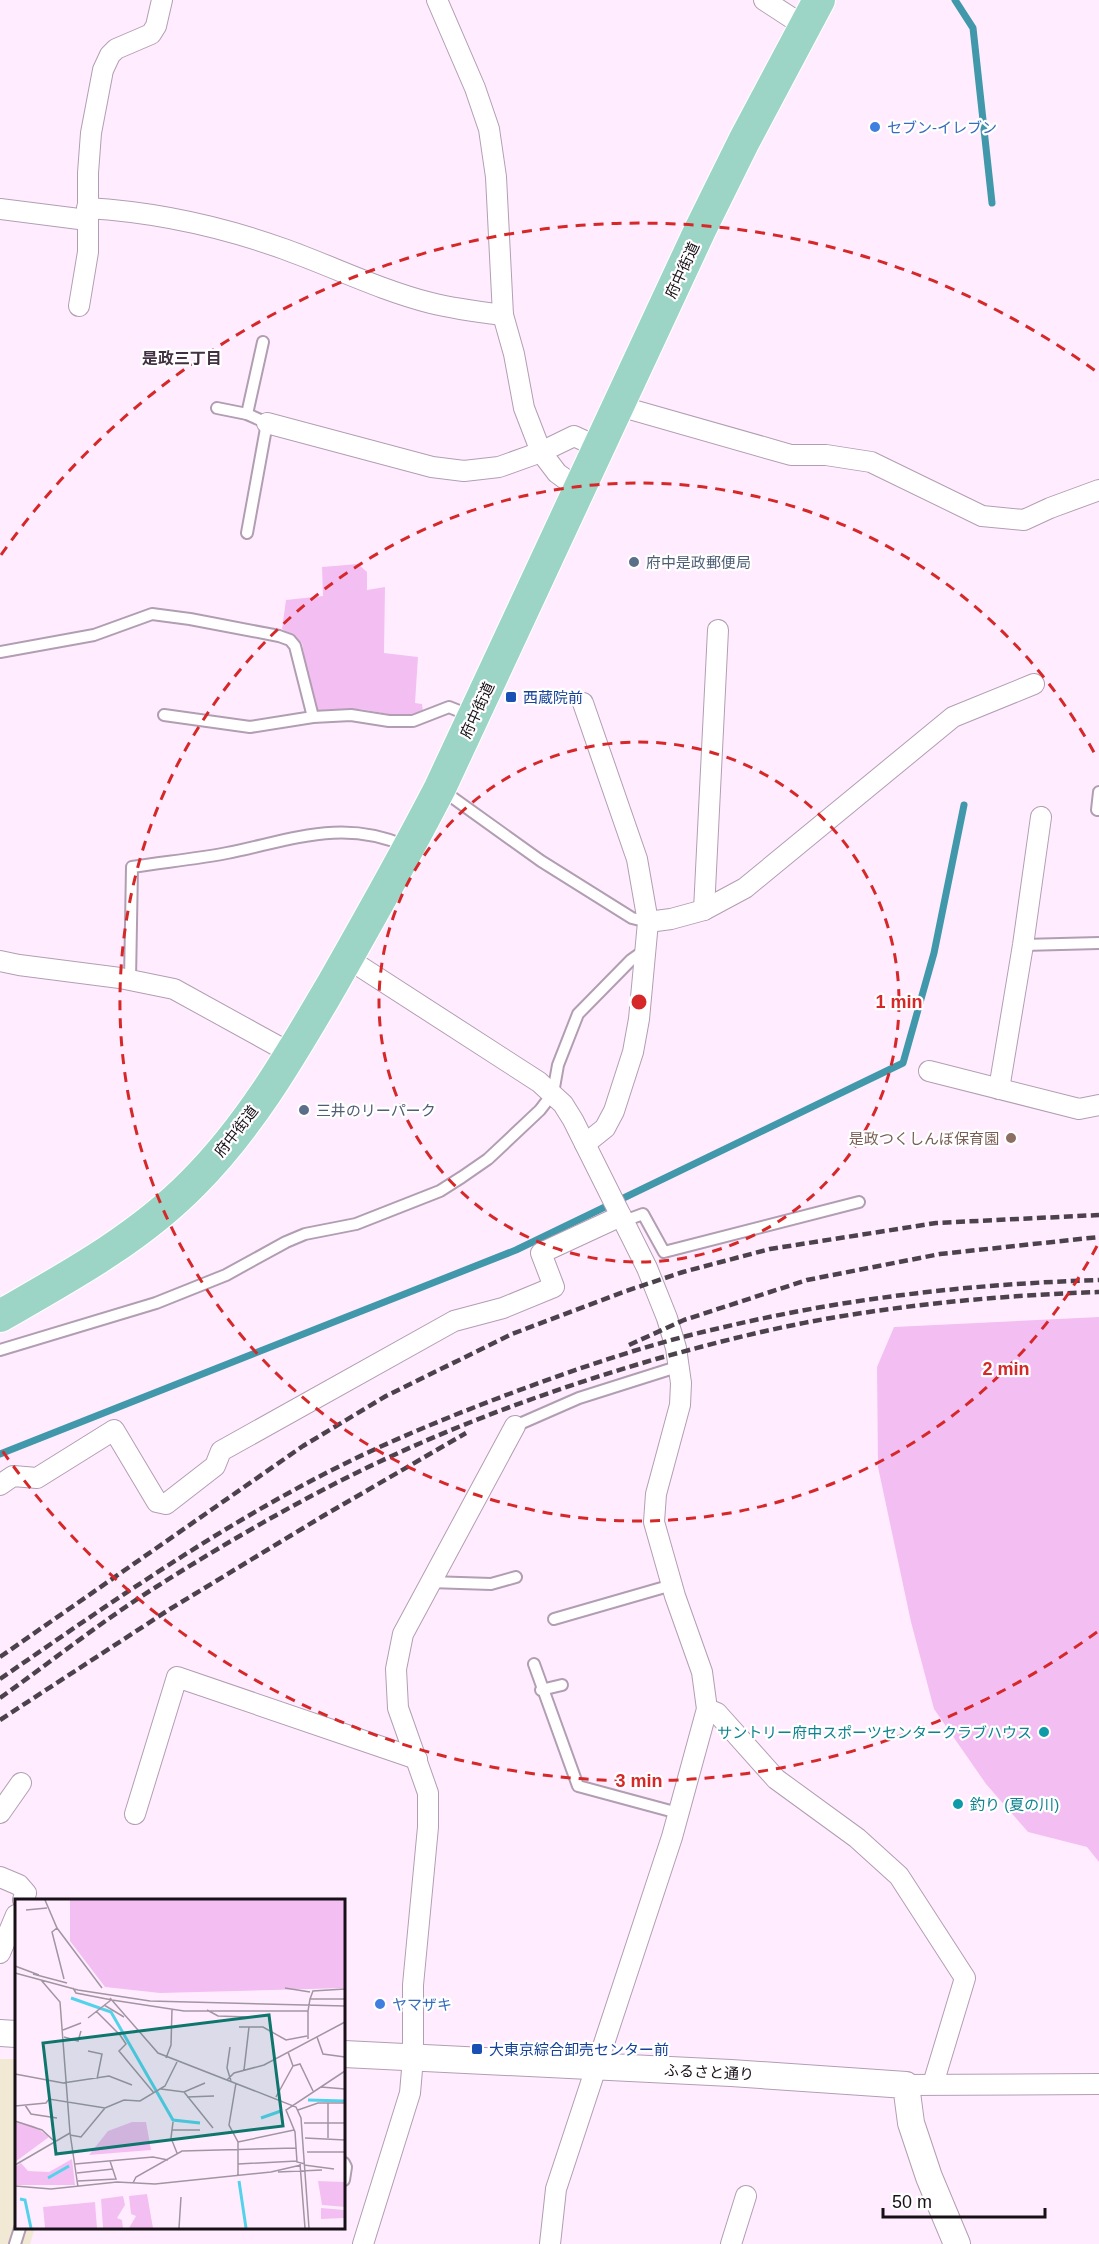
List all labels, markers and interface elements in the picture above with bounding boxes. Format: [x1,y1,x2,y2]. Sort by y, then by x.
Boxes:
place label: セブン-イレブン [887,119,997,136]
marker: セブン-イレブン [868,120,882,134]
street label: 府中街道 [662,239,702,301]
district label: 是政三丁目 [142,350,222,367]
place label: 府中是政郵便局 [646,554,751,571]
marker: 府中是政郵便局 [627,555,641,569]
street label: 府中街道 [457,679,497,741]
place label: 西蔵院前 [523,689,583,706]
marker: 西蔵院前 [504,690,518,704]
centre of rings [629,992,649,1012]
text: 1 min [875,992,923,1012]
street label: 府中街道 [211,1102,261,1160]
place label: 三井のリーパーク [316,1102,436,1119]
marker: 三井のリーパーク [297,1103,311,1117]
place label: 是政つくしんぼ保育園 [849,1130,999,1147]
marker: 是政つくしんぼ保育園 [1004,1131,1018,1145]
text: 2 min [982,1359,1030,1379]
place label: サントリー府中スポーツセンタークラブハウス [717,1724,1032,1741]
marker: サントリー府中スポーツセンタークラブハウス [1037,1725,1051,1739]
text: 3 min [615,1771,663,1791]
place label: 釣り (夏の川) [970,1796,1059,1813]
marker: 釣り (夏の川) [951,1797,965,1811]
inset map [15,1899,345,2229]
place label: ヤマザキ [392,1996,452,2013]
marker: ヤマザキ [373,1997,387,2011]
place label: 大東京綜合卸売センター前 [489,2041,669,2058]
marker: 大東京綜合卸売センター前 [470,2042,484,2056]
street label: ふるさと通り [664,2061,754,2083]
scale bar [883,2181,1045,2219]
text: 50 m [892,2192,932,2212]

